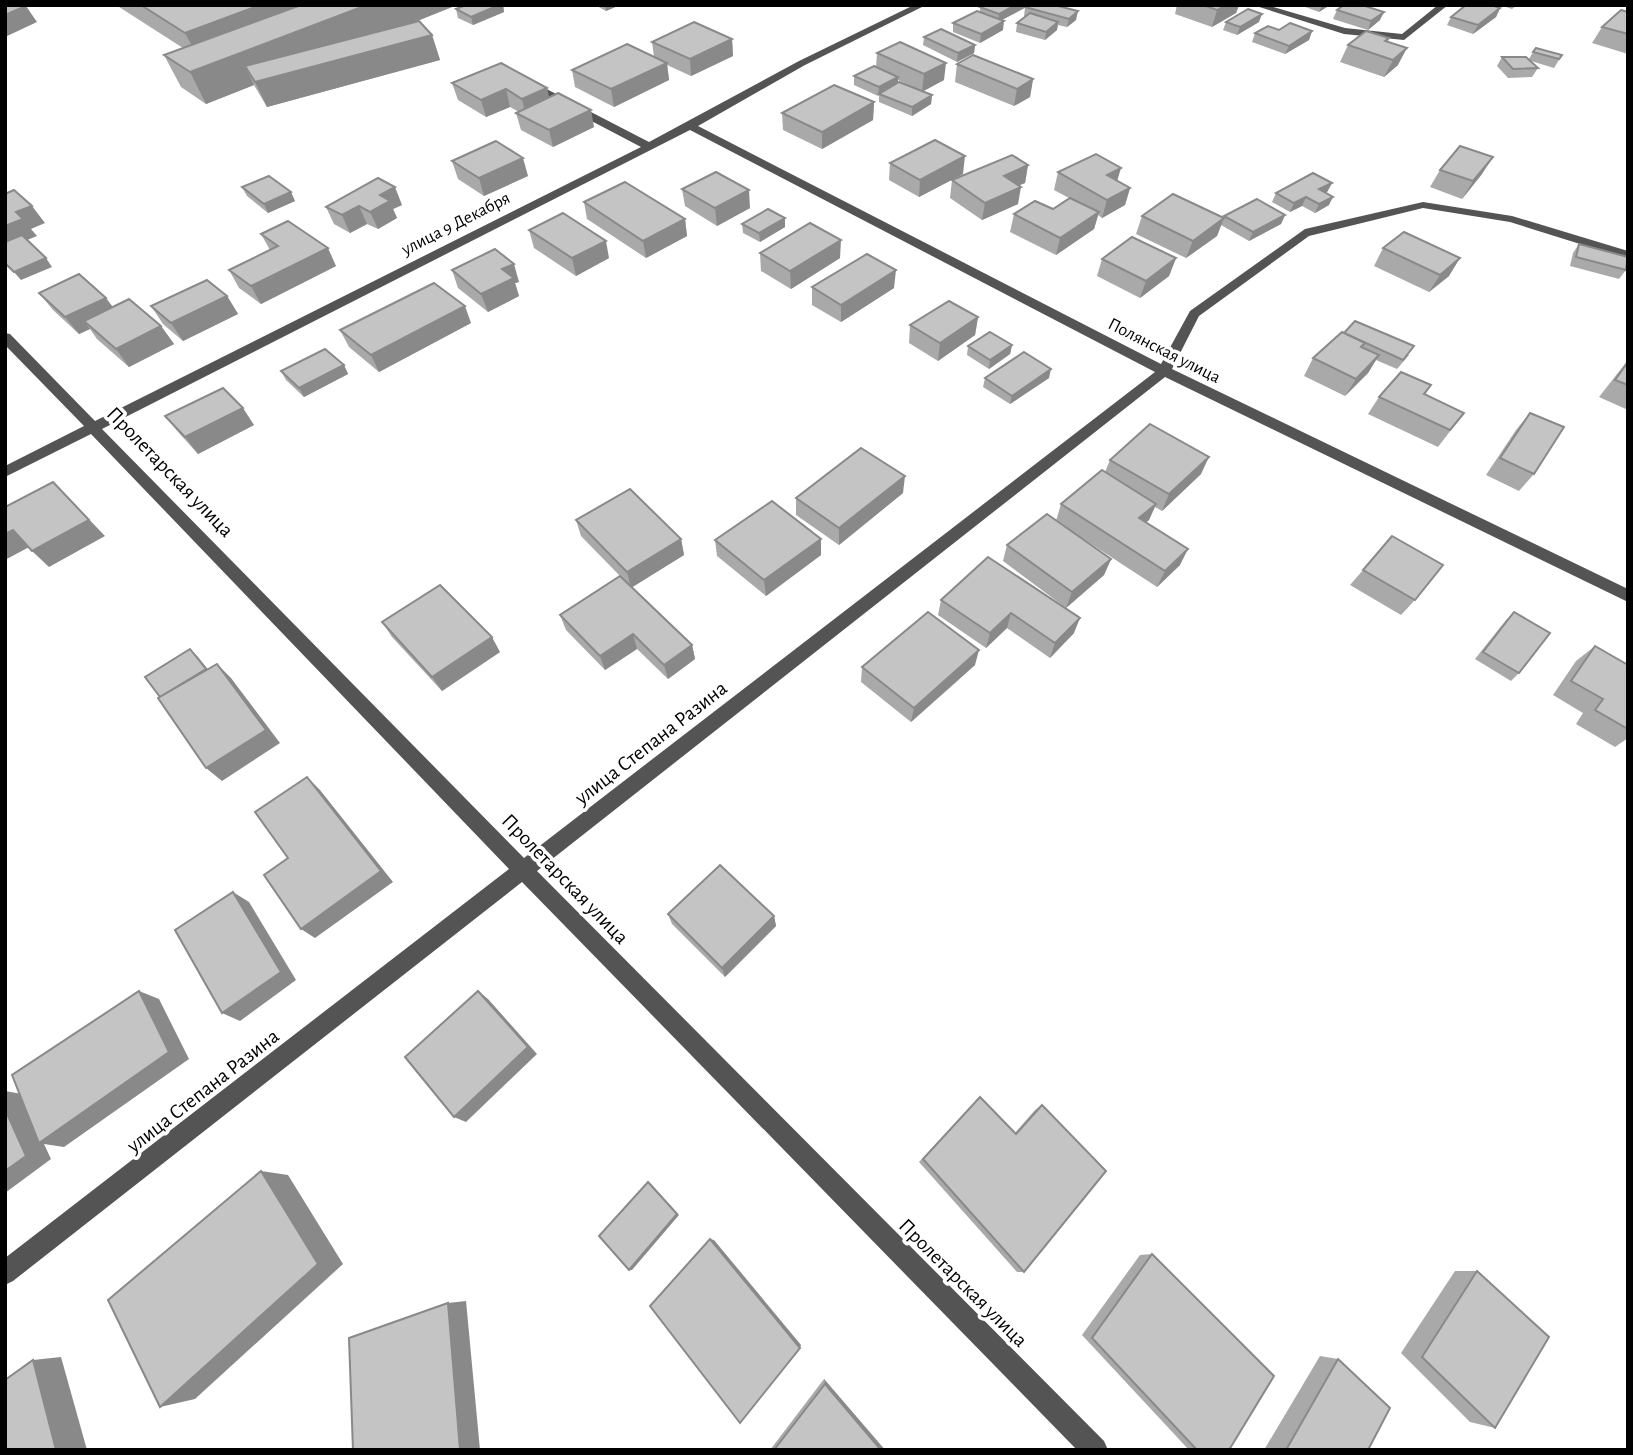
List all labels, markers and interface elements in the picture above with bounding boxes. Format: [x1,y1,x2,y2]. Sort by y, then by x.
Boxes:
street label: улица 9 Декабря [397,188,513,260]
street label: Полянская улица [1105,315,1223,387]
street label: Пролетарская улица [103,403,238,541]
street label: улица Степана Разина [570,677,731,809]
street label: Пролетарская улица [498,810,633,948]
street label: улица Степана Разина [122,1025,283,1157]
street label: Пролетарская улица [895,1215,1032,1352]

